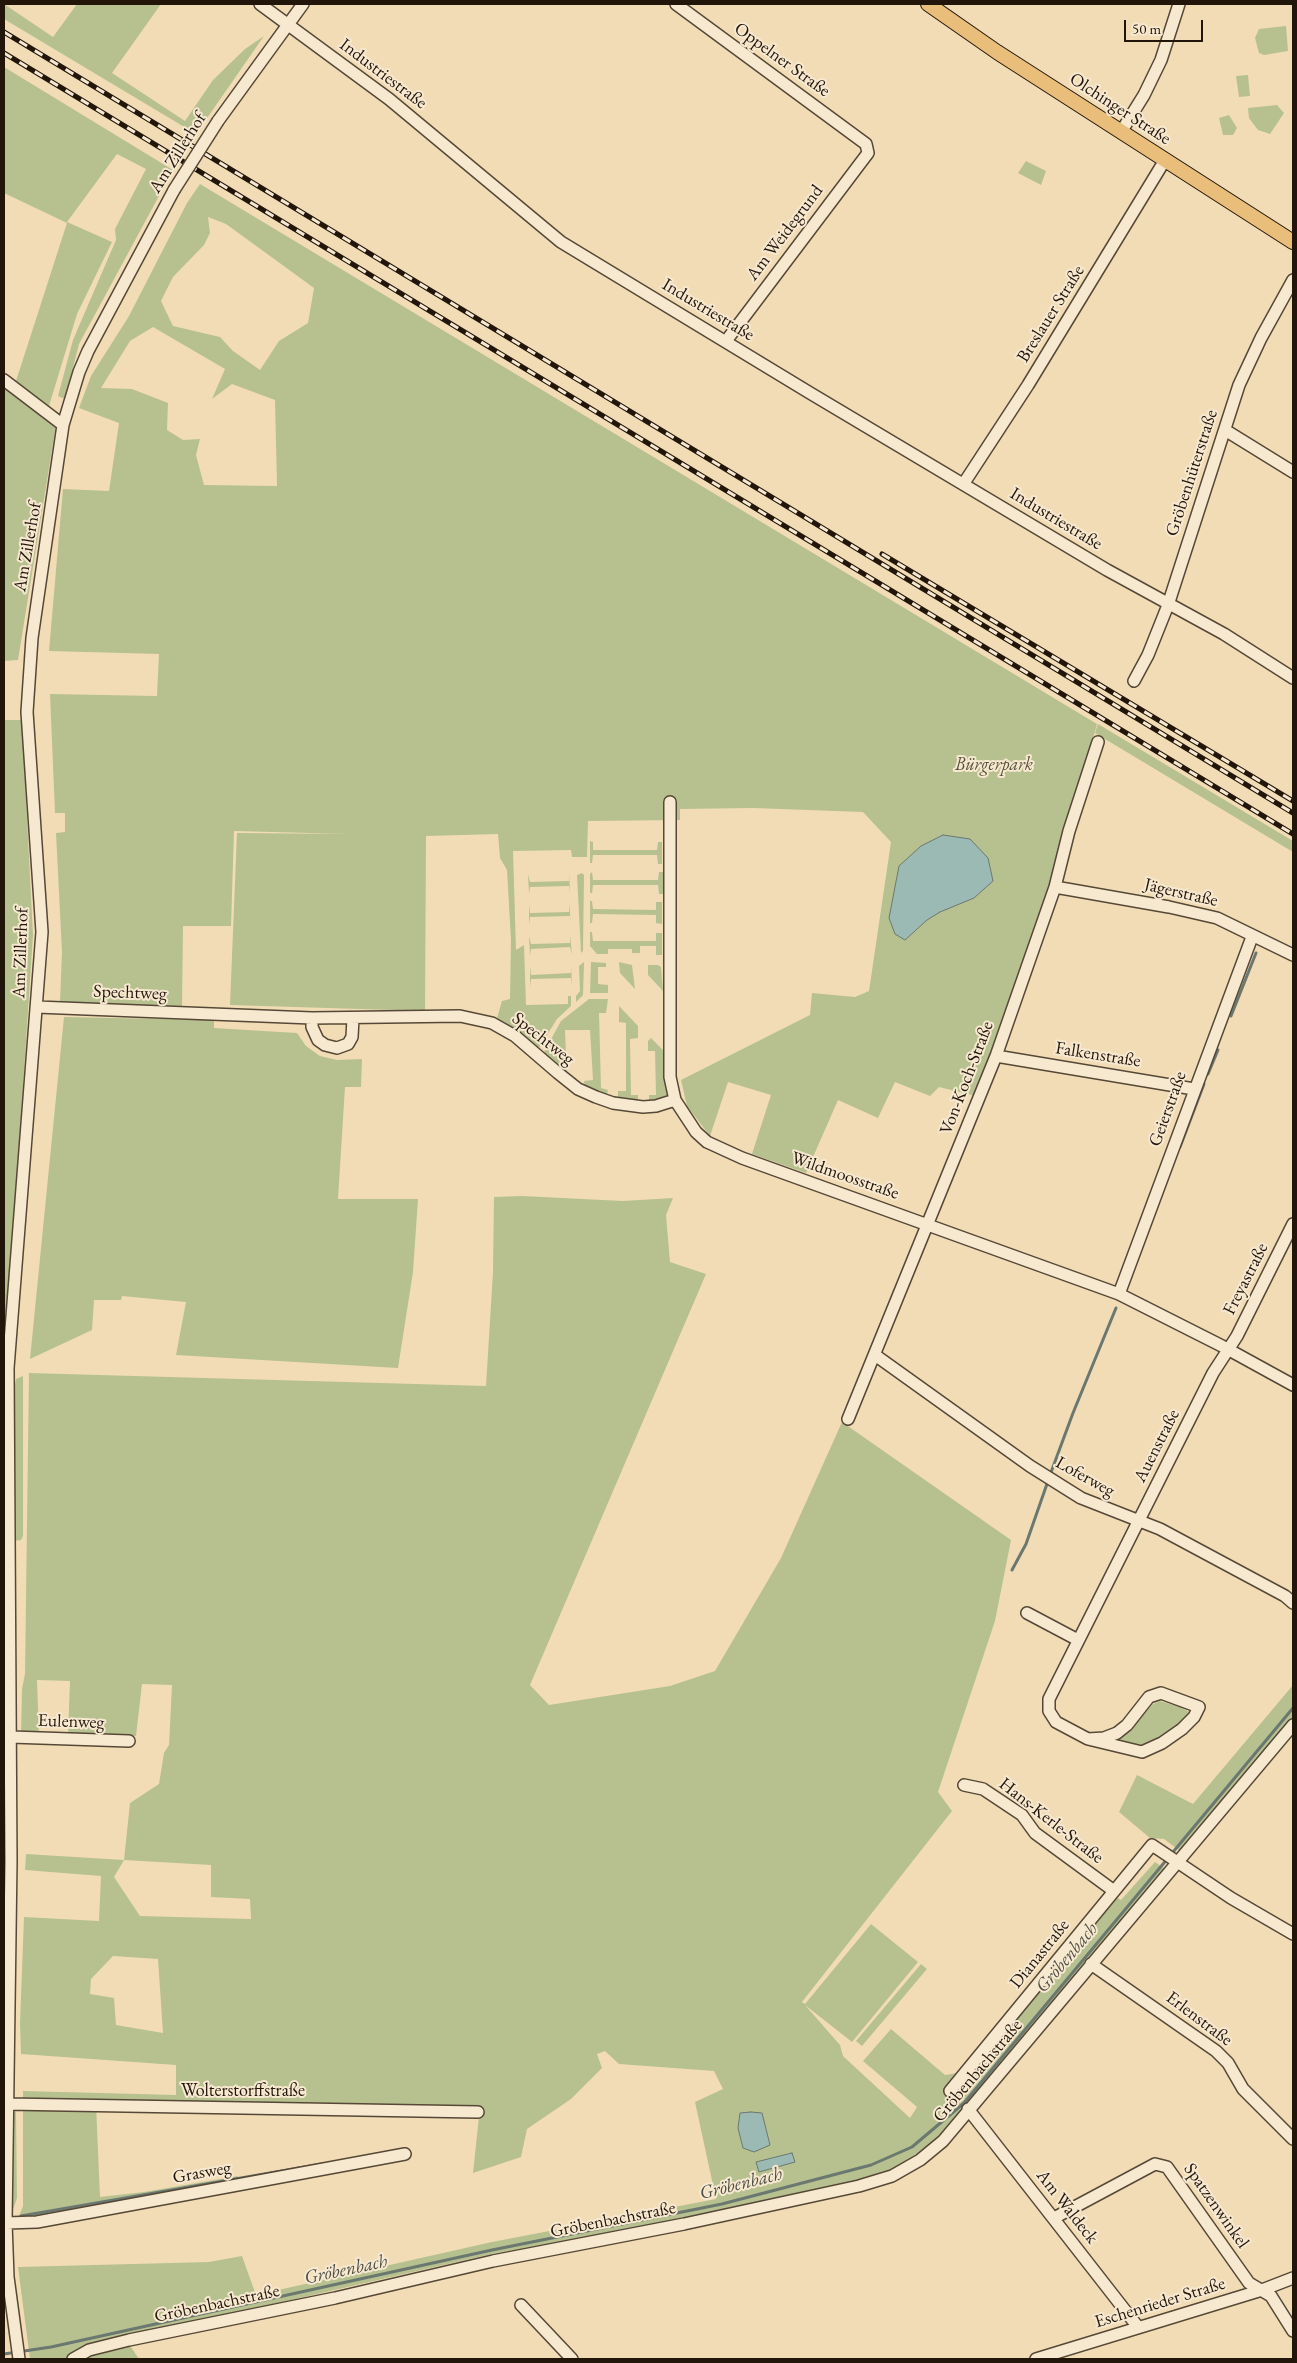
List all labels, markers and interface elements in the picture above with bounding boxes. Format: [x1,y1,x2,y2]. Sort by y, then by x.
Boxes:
scale bar [1127,10,1206,42]
street label: Oppelner Straße [730,18,834,102]
text: 50 m [1132,19,1161,38]
street label: Industriestraße [335,34,431,114]
street label: Olchinger Straße [1065,68,1175,150]
street label: Am Zillerhof [145,109,211,197]
street label: Am Weidegrund [742,181,828,285]
street label: Breslauer Straße [1013,261,1089,367]
street label: Industriestraße [658,274,758,346]
street label: Gröbenhüterstraße [1161,407,1223,539]
street label: Industriestraße [1006,483,1106,555]
street label: Am Zillerhof [9,500,47,594]
park label: Bürgerpark [955,754,1033,776]
street label: Jägerstraße [1142,874,1220,912]
street label: Am Zillerhof [9,907,33,999]
street label: Spechtweg [93,981,167,1005]
street label: Spechtweg [507,1008,579,1070]
street label: Von-Koch-Straße [935,1018,999,1138]
street label: Falkenstraße [1054,1038,1142,1072]
street label: Geierstraße [1144,1069,1192,1149]
street label: Wildmoosstraße [788,1147,902,1205]
street label: Freyastraße [1219,1239,1273,1319]
street label: Auenstraße [1129,1406,1185,1486]
street label: Loferweg [1052,1452,1118,1502]
street label: Eulenweg [37,1710,105,1734]
street label: Hans-Kerle-Straße [994,1773,1108,1869]
street label: Dianastraße [1006,1915,1074,1993]
water label: Gröbenbach [1031,1918,1103,1998]
street label: Erlenstraße [1161,1987,1237,2051]
street label: Gröbenbachstraße [929,2015,1027,2127]
street label: Wolterstorffstraße [181,2080,305,2102]
street label: Grasweg [171,2157,233,2189]
street label: Spatzenwinkel [1179,2159,1253,2253]
water label: Gröbenbach [697,2163,785,2205]
street label: Am Waldeck [1031,2166,1103,2248]
street label: Gröbenbachstraße [548,2197,678,2243]
water label: Gröbenbach [302,2250,390,2290]
street label: Eschenrieder Straße [1092,2273,1228,2333]
street label: Gröbenbachstraße [153,2280,281,2328]

